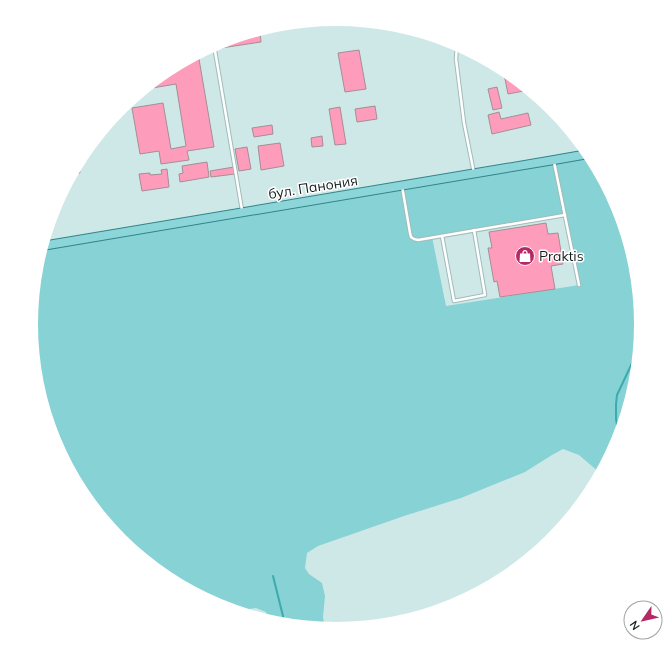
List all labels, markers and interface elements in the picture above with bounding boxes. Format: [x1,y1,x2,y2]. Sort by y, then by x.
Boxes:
street label: бул. Панония [267,171,359,203]
shop icon: Praktis [514,245,536,267]
place label: Praktis [539,247,584,265]
north arrow [623,600,663,640]
text: N [627,618,643,633]

